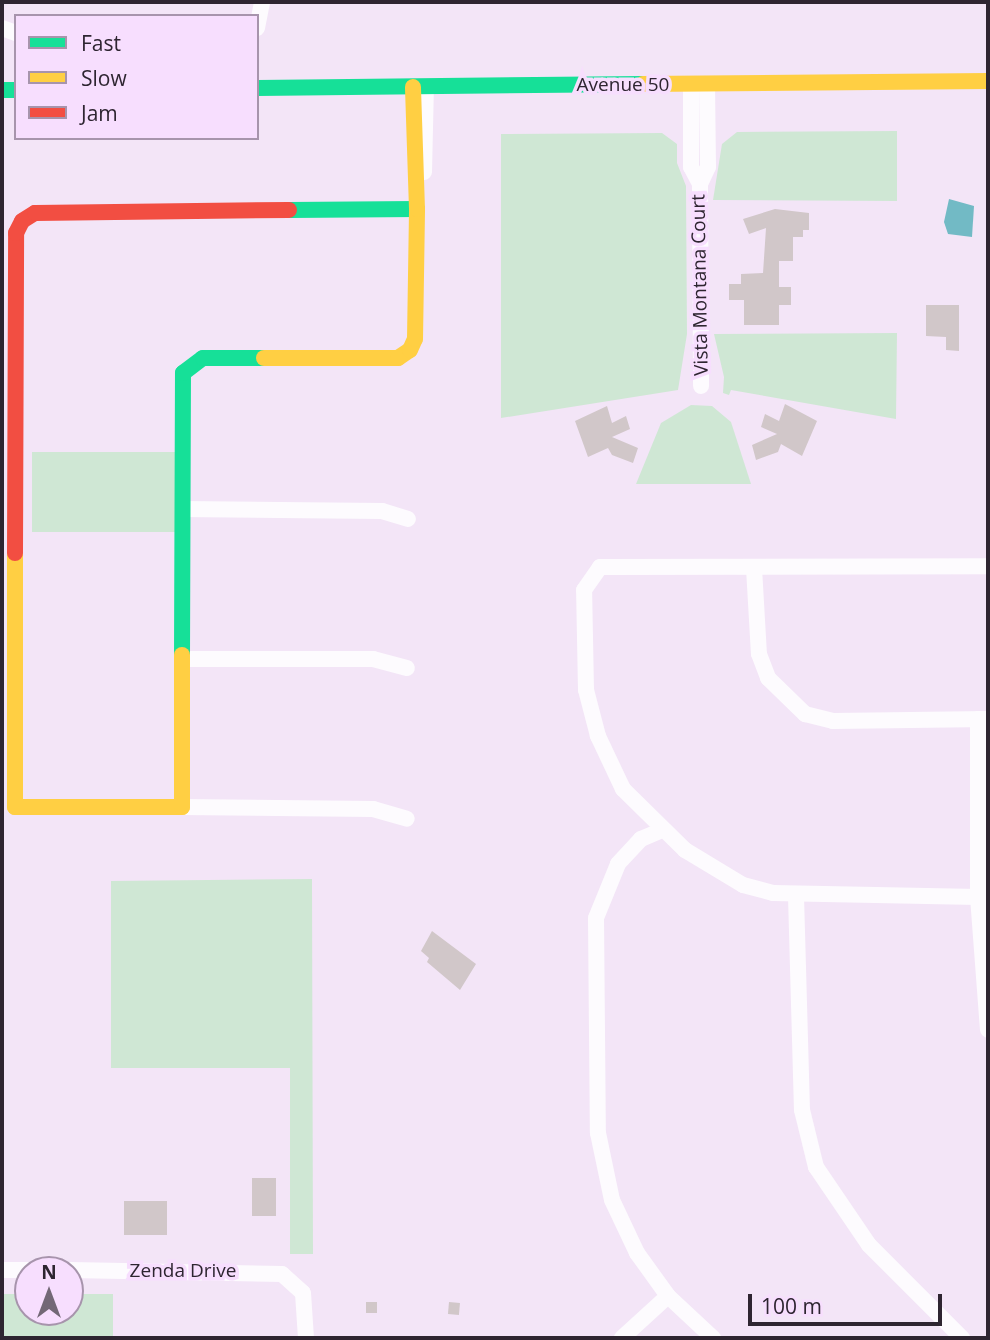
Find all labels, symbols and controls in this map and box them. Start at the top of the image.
legend [14,14,259,140]
text: Fast [81,29,121,57]
text: Slow [81,64,127,92]
street label: Avenue 50 [577,74,669,96]
text: Jam [81,99,118,127]
street label: Vista Montana Court [687,194,713,376]
north arrow [14,1256,84,1326]
text: N [41,1259,57,1285]
street label: Zenda Drive [130,1260,236,1282]
scale bar [752,1280,946,1324]
text: 100 m [761,1292,822,1320]

